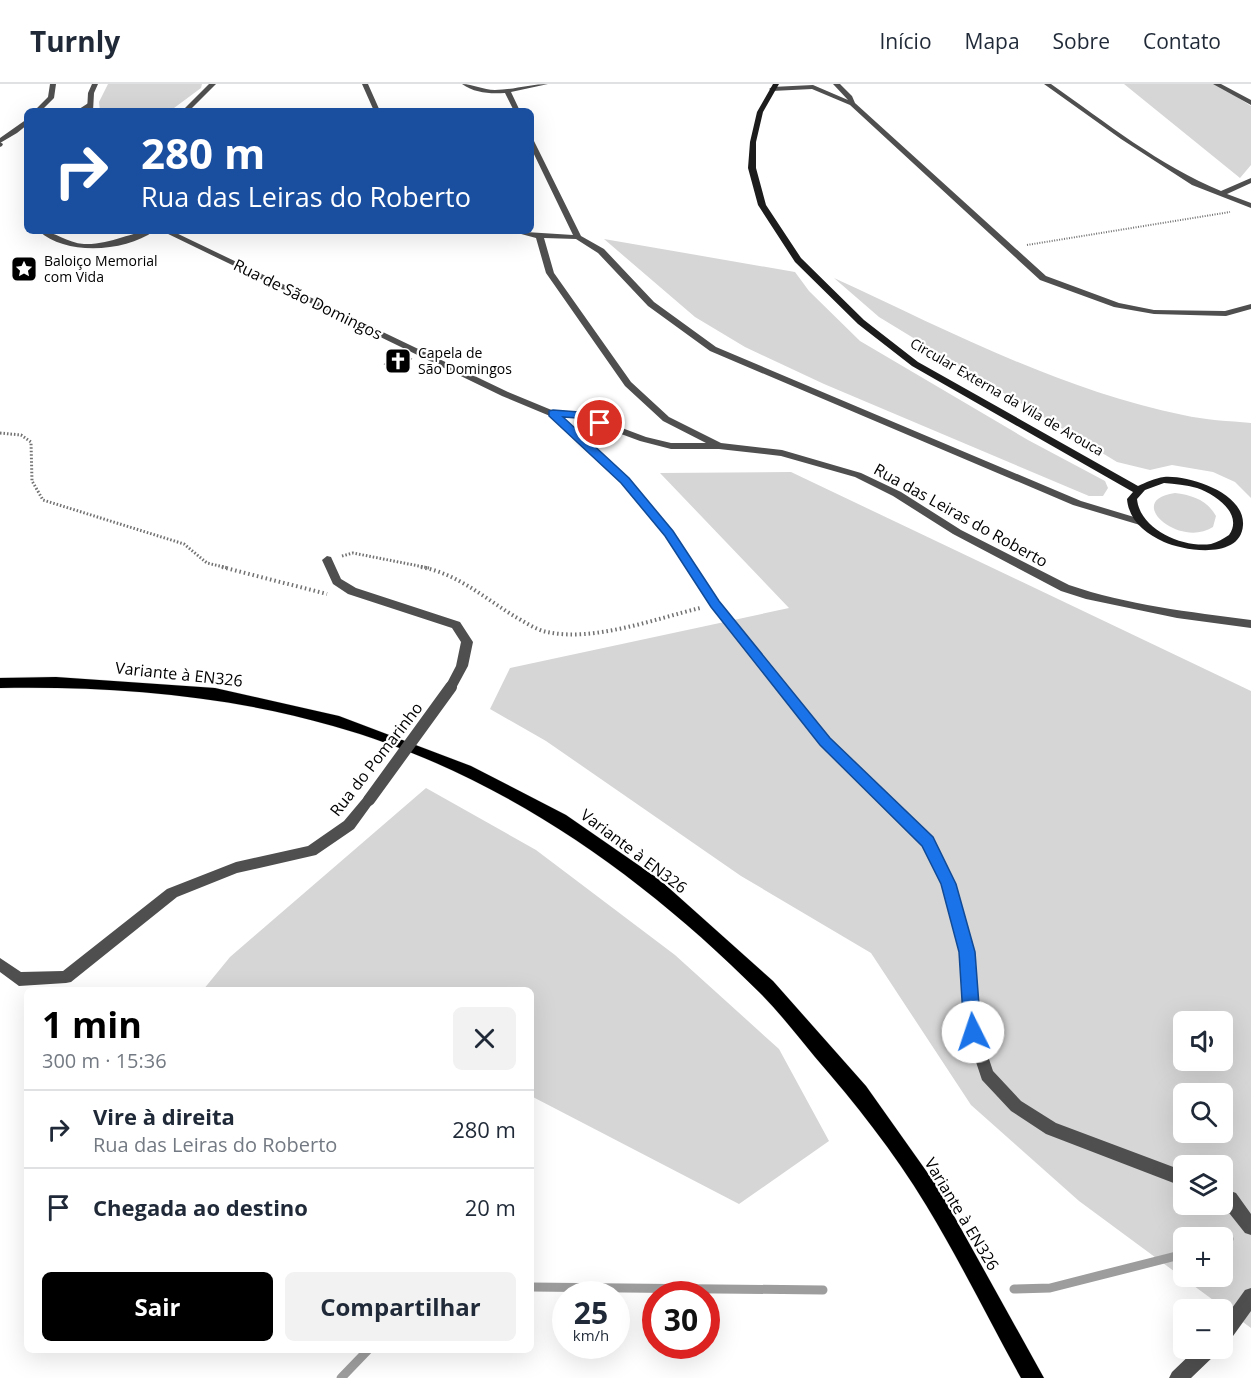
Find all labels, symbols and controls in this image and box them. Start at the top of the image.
text: Turnly [30,22,120,60]
text: Início [879,27,932,55]
text: Mapa [965,27,1020,55]
text: Sobre [1053,27,1110,55]
text: Contato [1143,27,1221,55]
text: 280 m [141,124,265,181]
icon: right [42,132,120,210]
text: Rua das Leiras do Roberto [141,178,471,215]
place label: Baloiço Memorial com Vida [44,251,157,286]
street label: Rua de São Domingos [230,253,386,345]
place icon: Baloiço Memorial com Vida [9,254,39,284]
street label: Circular Externa da Vila de Arouca [907,333,1108,460]
place label: Capela de São Domingos [418,343,512,378]
church icon: Capela de São Domingos [383,346,413,376]
pin [574,397,625,448]
icon: arrive [583,406,616,439]
street label: Rua das Leiras do Roberto [870,458,1052,572]
street label: Variante à EN326 [114,656,244,692]
street label: Rua do Pomarinho [325,697,427,821]
street label: Variante à EN326 [576,804,692,898]
text: 1 min [42,1000,142,1049]
position arrow [941,1000,1005,1064]
button: close [453,1007,516,1070]
map controls [1173,1011,1233,1359]
button: sound [1173,1011,1233,1071]
text: 300 m · 15:36 [42,1047,167,1074]
button: search [1173,1083,1233,1143]
text: Vire à direita [93,1101,235,1131]
icon: right [42,1113,75,1146]
text: 280 m [452,1114,516,1144]
text: Rua das Leiras do Roberto [93,1131,337,1158]
street label: Variante à EN326 [920,1153,1004,1275]
button: layers [1173,1155,1233,1215]
icon: arrive [42,1191,75,1224]
text: Chegada ao destino [93,1192,308,1222]
text: 20 m [465,1192,516,1222]
button: + [1173,1227,1233,1287]
button: Sair [42,1272,273,1341]
button: Compartilhar [285,1272,516,1341]
speed limit sign: 30 [642,1281,720,1359]
text: 25 [574,1292,608,1333]
button: − [1173,1299,1233,1359]
text: km/h [573,1325,609,1345]

